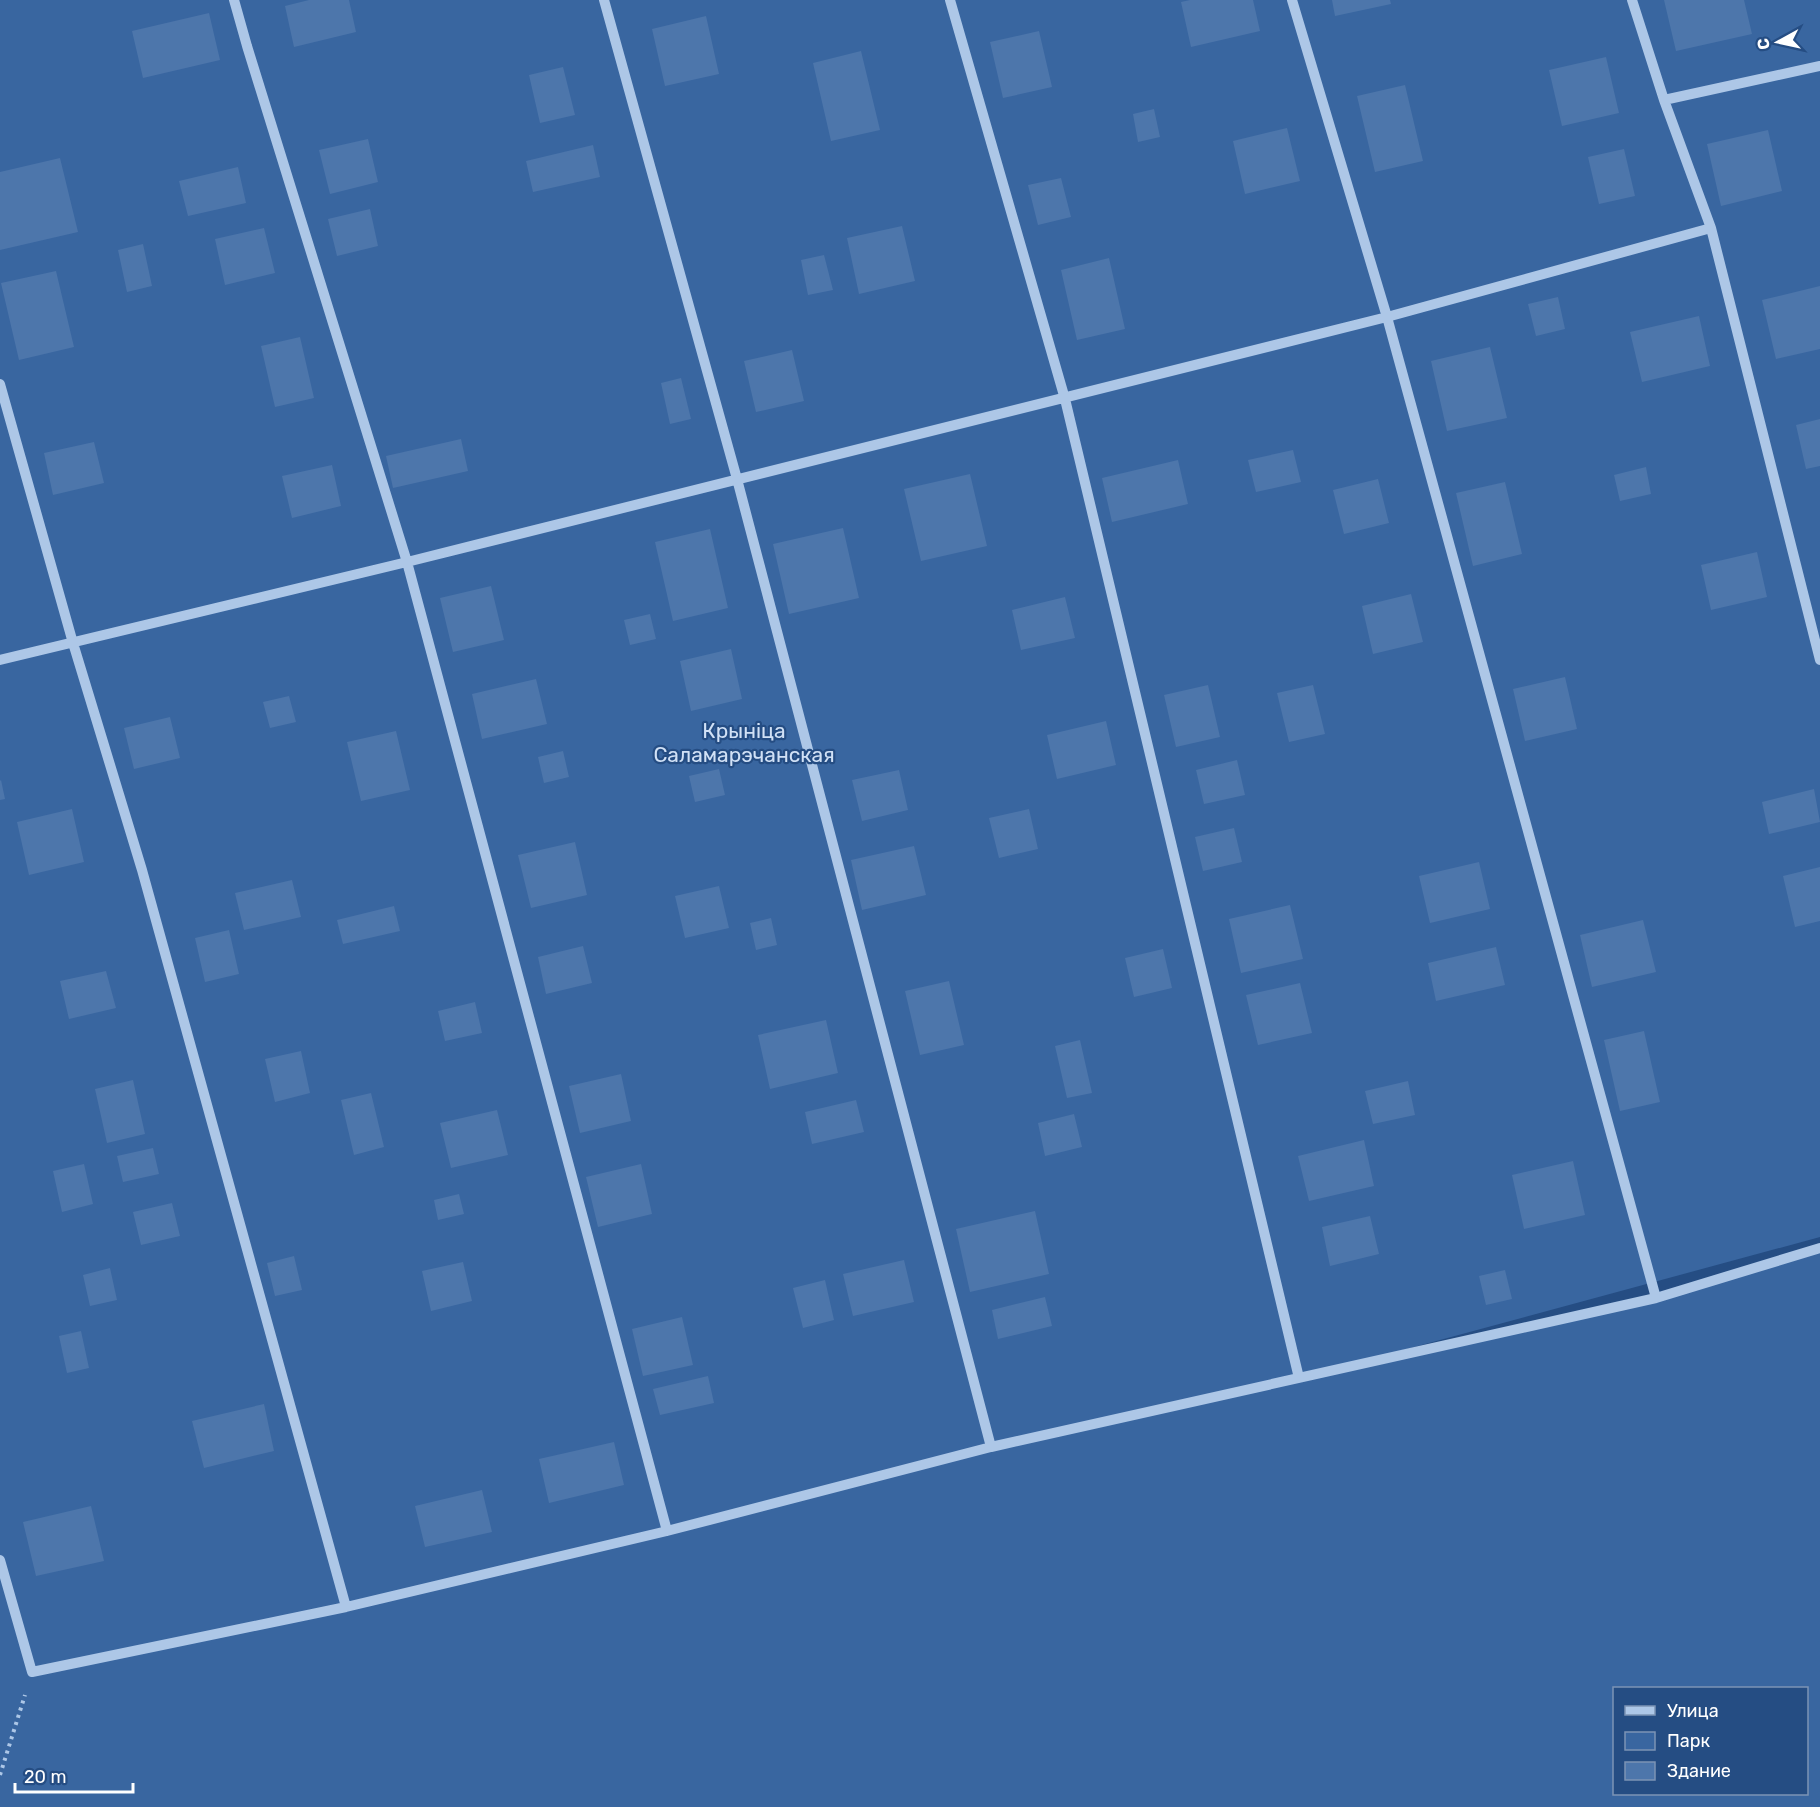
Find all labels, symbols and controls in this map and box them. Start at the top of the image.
north arrow [1748,12,1808,72]
text: С [1753,37,1774,51]
park label: Крыніца Саламарэчанская [653,718,835,767]
legend [1613,1687,1808,1795]
text: Улица [1667,1700,1719,1722]
text: Парк [1667,1730,1711,1752]
scale bar [15,1756,134,1794]
text: Здание [1667,1760,1731,1782]
text: 20 m [24,1766,66,1788]

